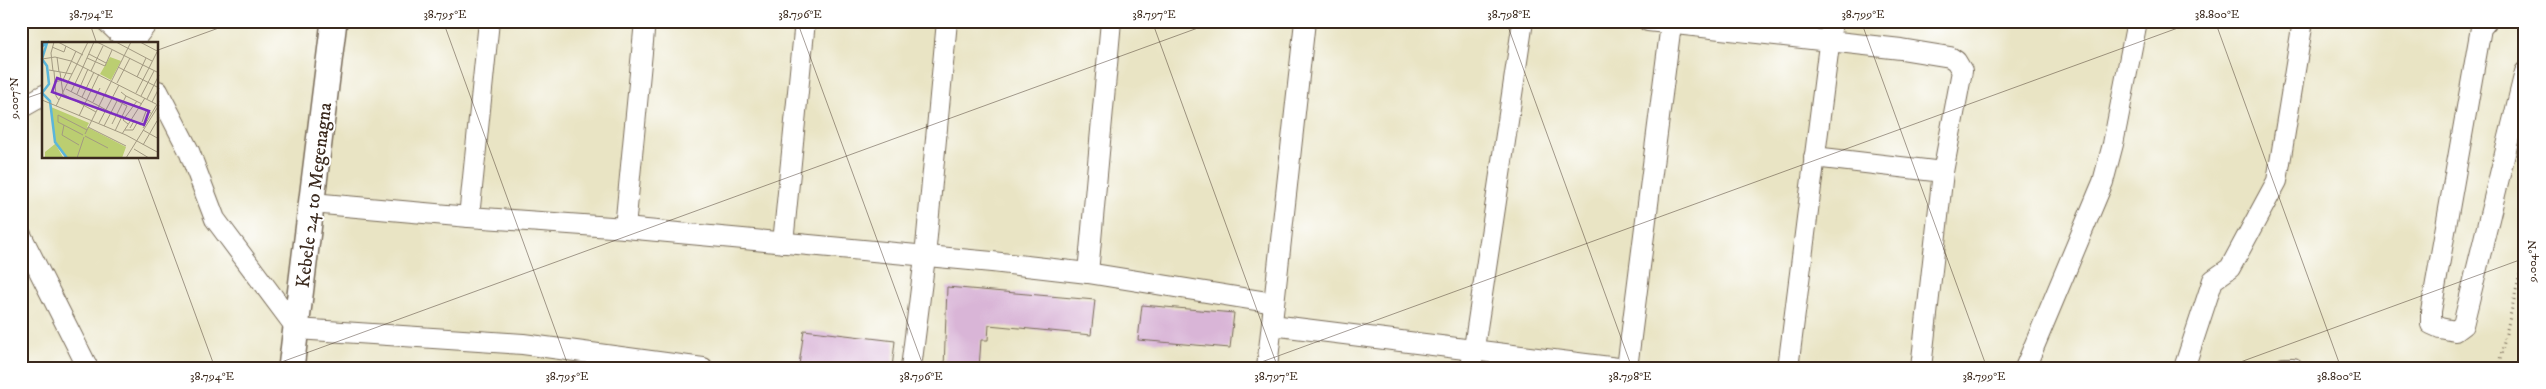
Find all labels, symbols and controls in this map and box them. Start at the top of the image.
text: 38.794°E [69,7,114,22]
text: 38.795°E [423,7,467,22]
text: 38.796°E [778,7,822,22]
text: 38.797°E [1132,7,1176,22]
text: 38.798°E [1487,7,1531,22]
text: 38.799°E [1841,7,1885,22]
text: 38.800°E [2195,7,2240,22]
inset map [42,42,159,159]
text: 9.007°N [7,77,22,120]
street label: Kebele 24 to Megenagna [292,101,337,289]
text: 9.004°N [2525,240,2540,283]
text: 38.794°E [190,369,235,384]
text: 38.795°E [545,369,589,384]
text: 38.796°E [899,369,943,384]
text: 38.797°E [1254,369,1298,384]
text: 38.798°E [1608,369,1652,384]
text: 38.799°E [1962,369,2006,384]
text: 38.800°E [2317,369,2362,384]

